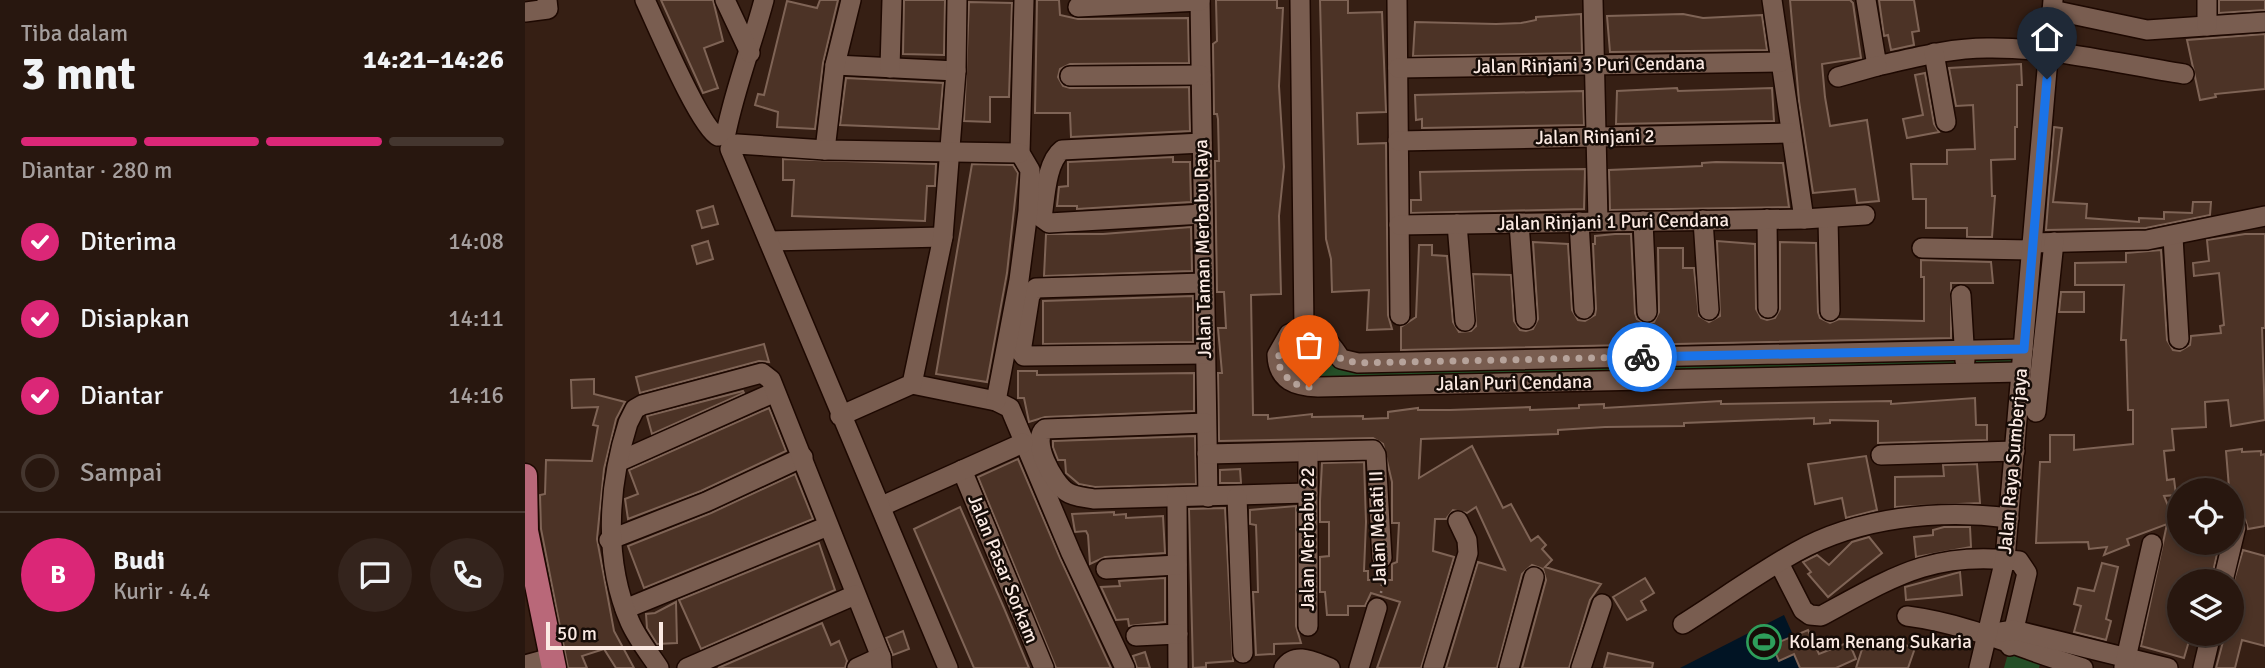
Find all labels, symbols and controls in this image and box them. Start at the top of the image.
pin [2017,7,2077,79]
icon: home [2028,18,2066,56]
text: Tiba dalam [21,19,128,48]
text: 14:21–14:26 [363,44,504,76]
text: 3 mnt [21,46,136,102]
street label: Jalan Rinjani 3 Puri Cendana [1473,51,1705,79]
street label: Jalan Rinjani 2 [1535,124,1655,150]
street label: Jalan Taman Merbabu Raya [1189,139,1217,359]
text: Diantar · 280 m [21,156,172,185]
street label: Jalan Rinjani 1 Puri Cendana [1497,208,1729,236]
icon: check [21,223,59,261]
text: Diterima [80,226,177,258]
text: 14:08 [448,227,504,256]
icon: check [21,300,59,338]
text: Disiapkan [80,303,190,335]
text: 14:11 [448,304,504,333]
pin [1279,315,1339,387]
courier [1607,322,1677,392]
icon: bag [1290,326,1328,364]
icon: bike [1623,338,1661,376]
street label: Jalan Raya Sumberjaya [1993,367,2033,555]
street label: Jalan Puri Cendana [1436,370,1592,396]
icon: check [21,377,59,415]
text: Diantar [80,380,163,412]
text: 14:16 [448,381,504,410]
text: Sampai [80,457,162,489]
street label: Jalan Merbabu 22 [1296,467,1320,611]
street label: Jalan Melati II [1364,470,1392,586]
map controls [2167,478,2244,646]
button: locate [2167,478,2244,555]
street label: Jalan Pasar Sorkam [962,491,1044,647]
button: chat [338,538,412,612]
button: phone [430,538,504,612]
text: Budi [113,545,165,577]
text: B [50,559,66,591]
button: layers [2167,569,2244,646]
text: Kurir · 4.4 [113,577,210,606]
scale bar [546,619,663,651]
text: 50 m [557,622,597,646]
sports icon: Kolam Renang Sukaria [1745,623,1783,661]
place label: Kolam Renang Sukaria [1789,630,1972,654]

